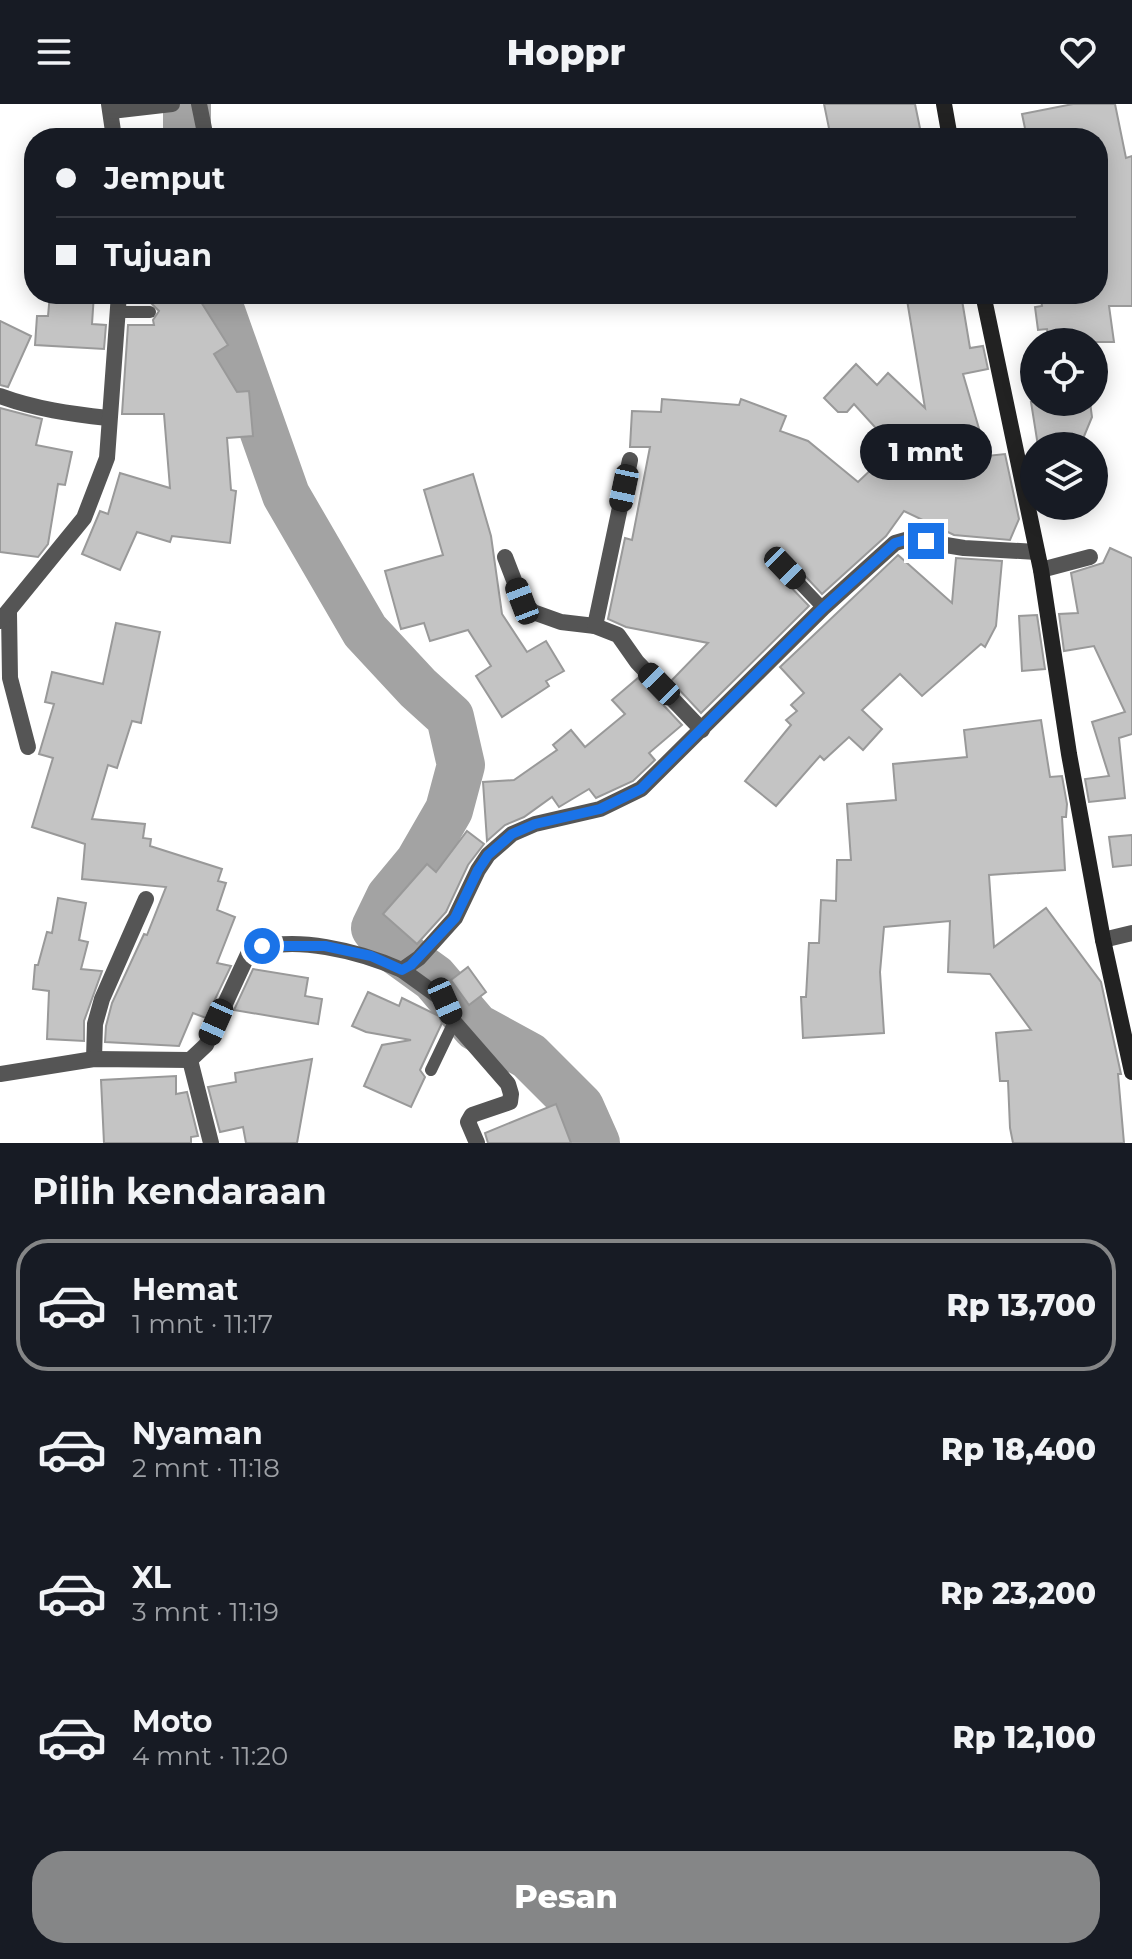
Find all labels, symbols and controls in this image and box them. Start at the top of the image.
icon: menu [32,30,76,74]
text: Hoppr [507,30,625,74]
icon: heart [1056,30,1100,74]
text: Jemput [104,160,225,197]
text: Tujuan [104,237,212,274]
map controls [1020,328,1108,520]
button: locate [1020,328,1108,416]
callout: 1 mnt [860,425,992,481]
button: layers [1020,432,1108,520]
text: 1 mnt [889,436,963,468]
car [607,462,641,514]
route end [908,523,944,559]
car [760,542,810,594]
car [502,574,542,628]
car [634,658,684,710]
route start [244,928,280,964]
car [424,974,466,1028]
car [195,995,237,1049]
text: Pilih kendaraan [32,1169,327,1213]
icon: car [36,1269,108,1341]
text: Hemat [132,1271,238,1308]
text: Rp 13,700 [947,1287,1096,1324]
text: 1 mnt · 11:17 [132,1308,273,1340]
icon: car [36,1413,108,1485]
text: Nyaman [132,1415,263,1452]
text: Rp 18,400 [941,1431,1096,1468]
text: 2 mnt · 11:18 [132,1452,280,1484]
icon: car [36,1557,108,1629]
text: XL [132,1559,171,1596]
text: Rp 23,200 [940,1575,1096,1612]
text: 3 mnt · 11:19 [132,1596,279,1628]
icon: car [36,1701,108,1773]
text: Moto [132,1703,213,1740]
text: Rp 12,100 [953,1719,1096,1756]
text: 4 mnt · 11:20 [132,1740,288,1772]
button: Pesan [32,1851,1100,1943]

